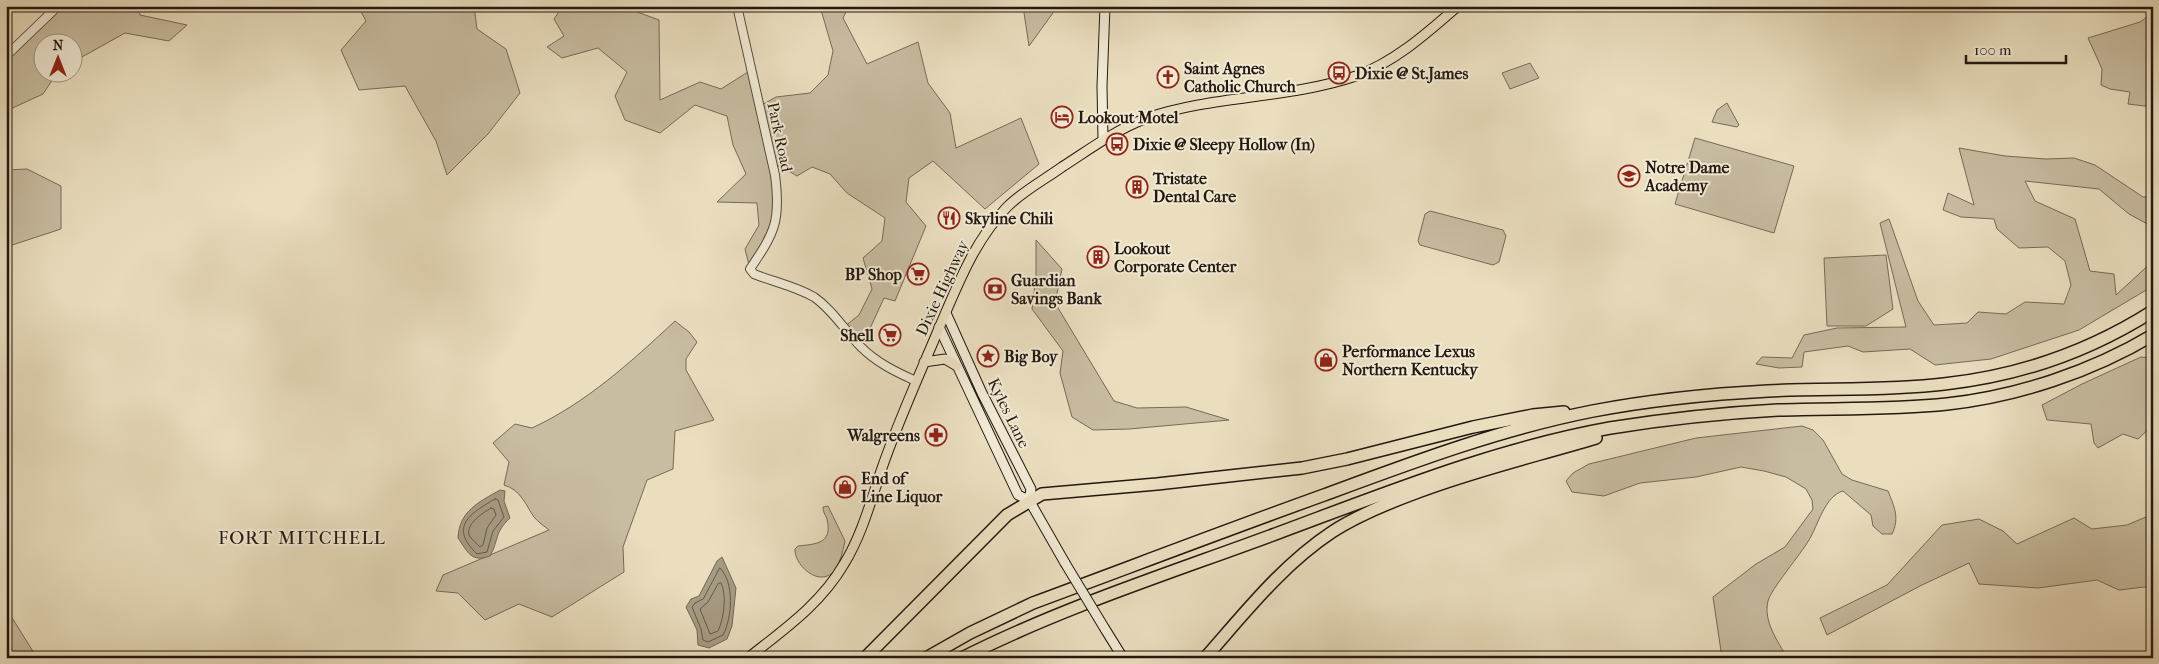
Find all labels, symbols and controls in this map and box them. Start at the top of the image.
north arrow [32,32,82,82]
scale bar [1966,32,2066,64]
text: N [53,37,64,54]
text: 100 m [1974,41,2012,59]
place label: Saint Agnes Catholic Church [1184,59,1297,96]
bus stop icon: Dixie @ St.James [1327,61,1351,85]
place label: Dixie @ St.James [1355,64,1468,84]
church icon: Saint Agnes Catholic Church [1156,65,1180,89]
street label: Park Road [763,100,797,174]
hotel icon: Lookout Motel [1050,105,1074,129]
place label: Lookout Motel [1078,108,1179,127]
bus stop icon: Dixie @ Sleepy Hollow (In) [1105,132,1129,156]
place label: Dixie @ Sleepy Hollow (In) [1133,135,1315,155]
place label: Notre Dame Academy [1644,158,1730,196]
school or university icon: Notre Dame Academy [1617,164,1641,188]
place label: Tristate Dental Care [1152,169,1236,206]
building icon: Tristate Dental Care [1125,175,1149,199]
restaurant icon: Skyline Chili [937,206,961,230]
place label: Skyline Chili [965,209,1054,229]
street label: Dixie Highway [912,237,973,339]
place label: Lookout Corporate Center [1114,239,1237,277]
building icon: Lookout Corporate Center [1086,245,1110,269]
supermarket icon: BP Shop [906,262,930,286]
place label: BP Shop [845,265,902,285]
place label: Guardian Savings Bank [1011,271,1102,309]
bank icon: Guardian Savings Bank [983,277,1007,301]
supermarket icon: Shell [878,323,902,347]
place label: Shell [840,326,875,345]
place label: Performance Lexus Northern Kentucky [1342,342,1479,380]
place icon: Big Boy [976,344,1000,368]
place label: Big Boy [1004,347,1059,367]
shop icon: Performance Lexus Northern Kentucky [1314,348,1338,372]
street label: Kyles Lane [984,375,1034,451]
pharmacy icon: Walgreens [924,423,948,447]
place label: Walgreens [846,426,920,446]
place label: End of Line Liquor [861,469,943,507]
shop icon: End of Line Liquor [833,475,857,499]
district label: FORT MITCHELL [218,527,386,549]

